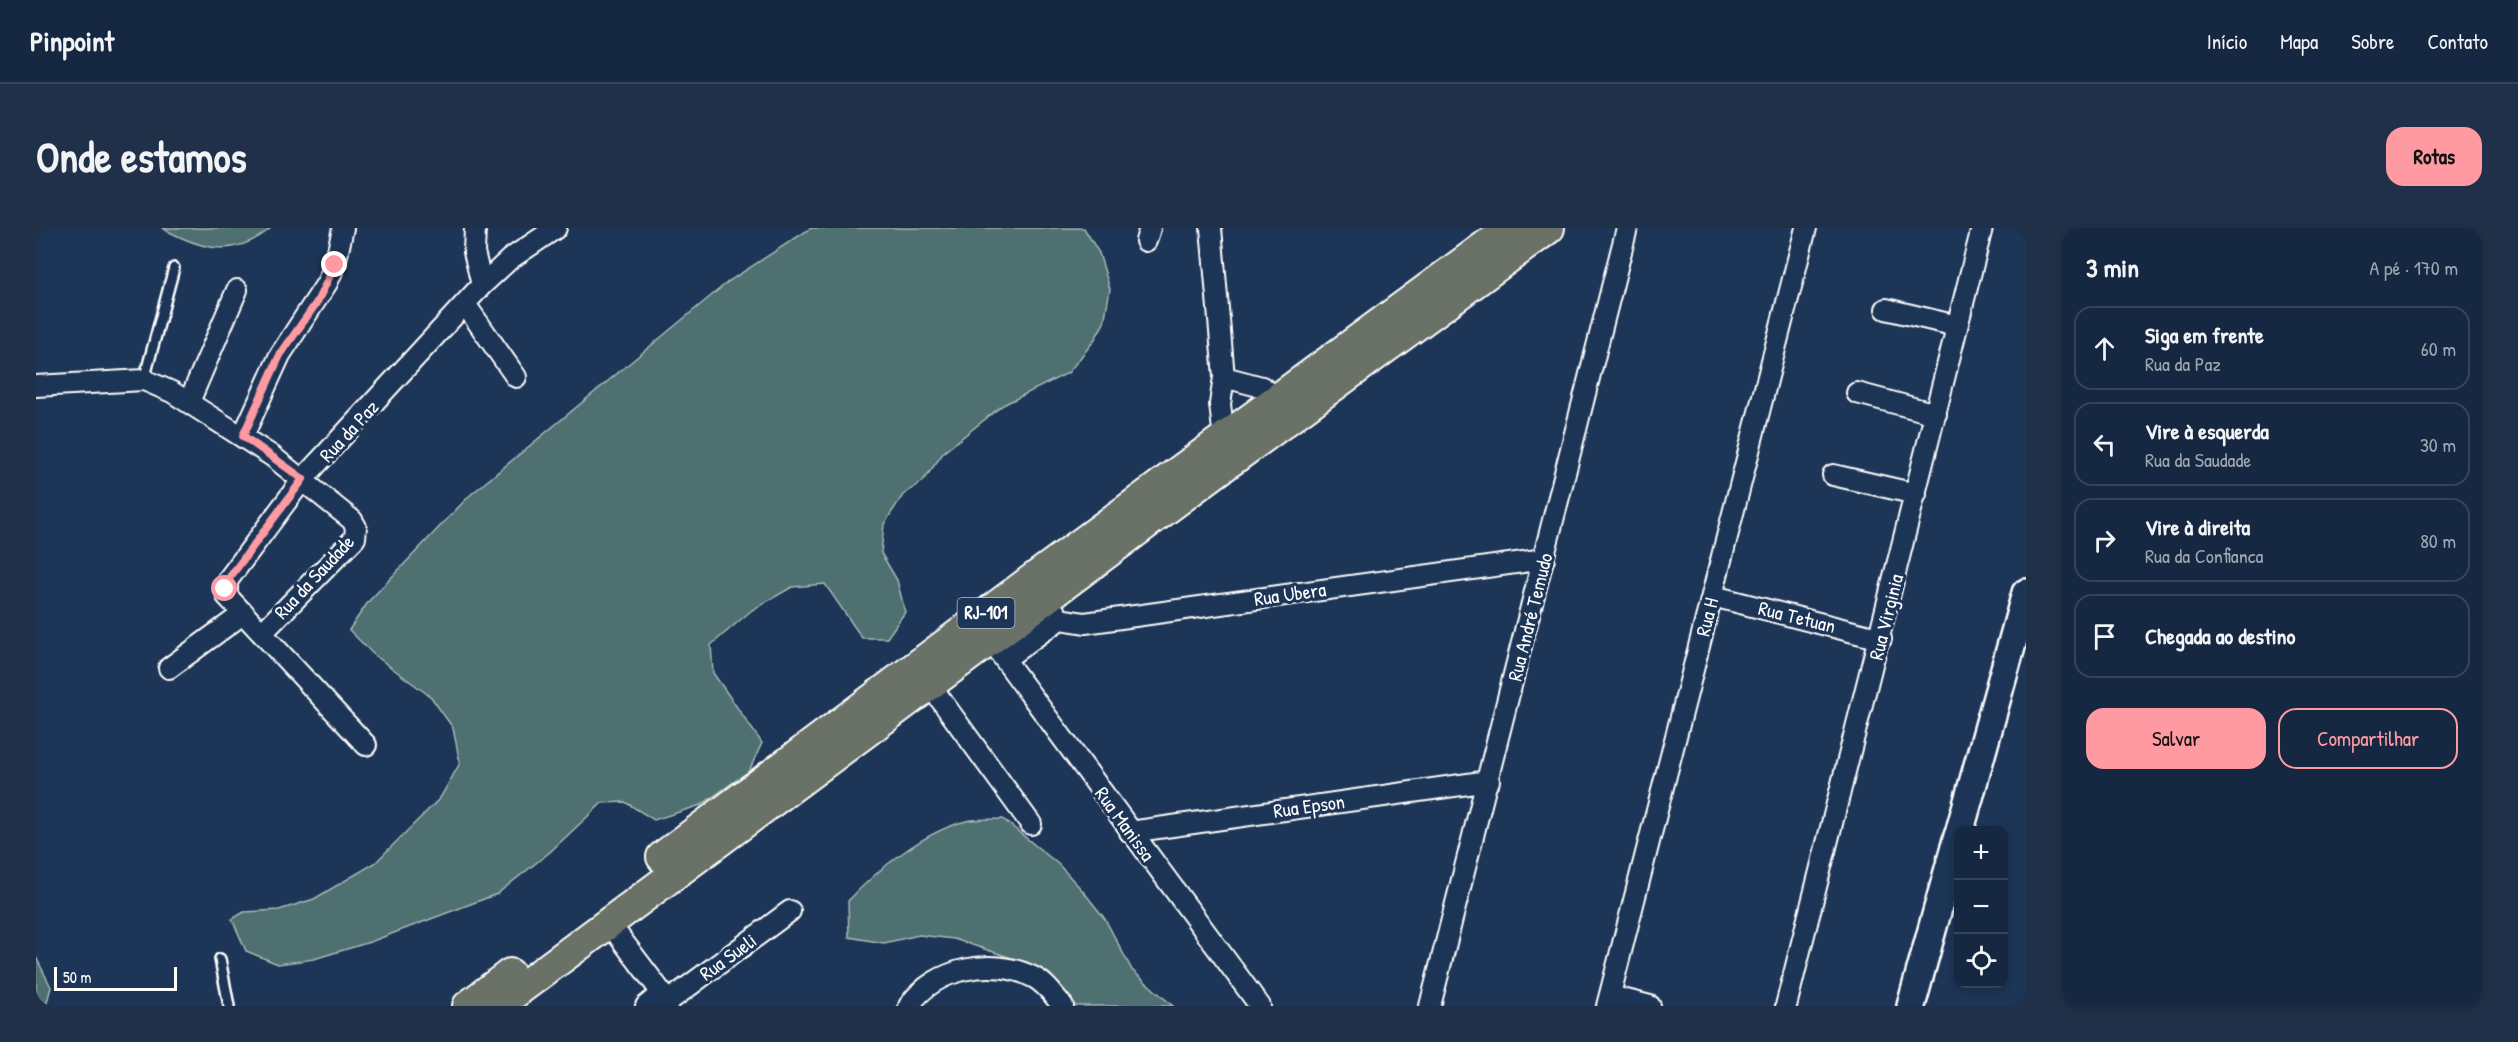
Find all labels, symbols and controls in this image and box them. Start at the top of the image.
text: Pinpoint [30,22,114,60]
text: Início [2207,27,2247,56]
text: Mapa [2280,27,2318,56]
text: Sobre [2351,27,2394,56]
text: Contato [2427,27,2488,56]
button: Rotas [2386,127,2482,186]
text: Onde estamos [36,128,247,185]
text: 3 min [2086,250,2139,285]
route end [321,251,347,277]
text: A pé · 170 m [2370,254,2458,281]
text: Siga em frente [2145,320,2264,350]
icon: ahead [2088,332,2121,365]
text: 60 m [2421,335,2456,362]
text: Rua da Paz [2145,350,2221,377]
street label: Rua da Paz [313,393,385,468]
text: Vire à esquerda [2145,416,2269,446]
icon: left [2088,428,2121,461]
text: 30 m [2420,431,2456,458]
text: Rua da Saudade [2145,446,2251,473]
text: Vire à direita [2145,512,2250,542]
icon: right [2088,524,2121,557]
text: 80 m [2420,527,2456,554]
street label: Rua da Saudade [268,529,360,625]
text: Rua da Confianca [2145,542,2263,569]
street label: Rua André Temudo [1501,550,1558,684]
street label: Rua Virginia [1862,571,1909,663]
route start [211,575,237,601]
street label: Rua Ubera [1252,575,1328,612]
street label: Rua Tetuan [1756,594,1839,639]
street label: Rua H [1689,595,1724,639]
road number: RJ-101 [958,598,1014,628]
icon: arrive [2088,620,2121,653]
text: Chegada ao destino [2145,621,2295,651]
button: Salvar [2086,708,2266,769]
button: Compartilhar [2278,708,2458,769]
street label: Rua Manissa [1089,781,1162,867]
street label: Rua Epson [1272,787,1346,824]
map controls [1954,826,2008,988]
button: + [1954,826,2008,880]
button: − [1954,880,2008,934]
street label: Rua Sueli [694,927,762,986]
button: locate [1954,934,2008,988]
scale bar [54,964,177,992]
text: 50 m [63,966,92,988]

